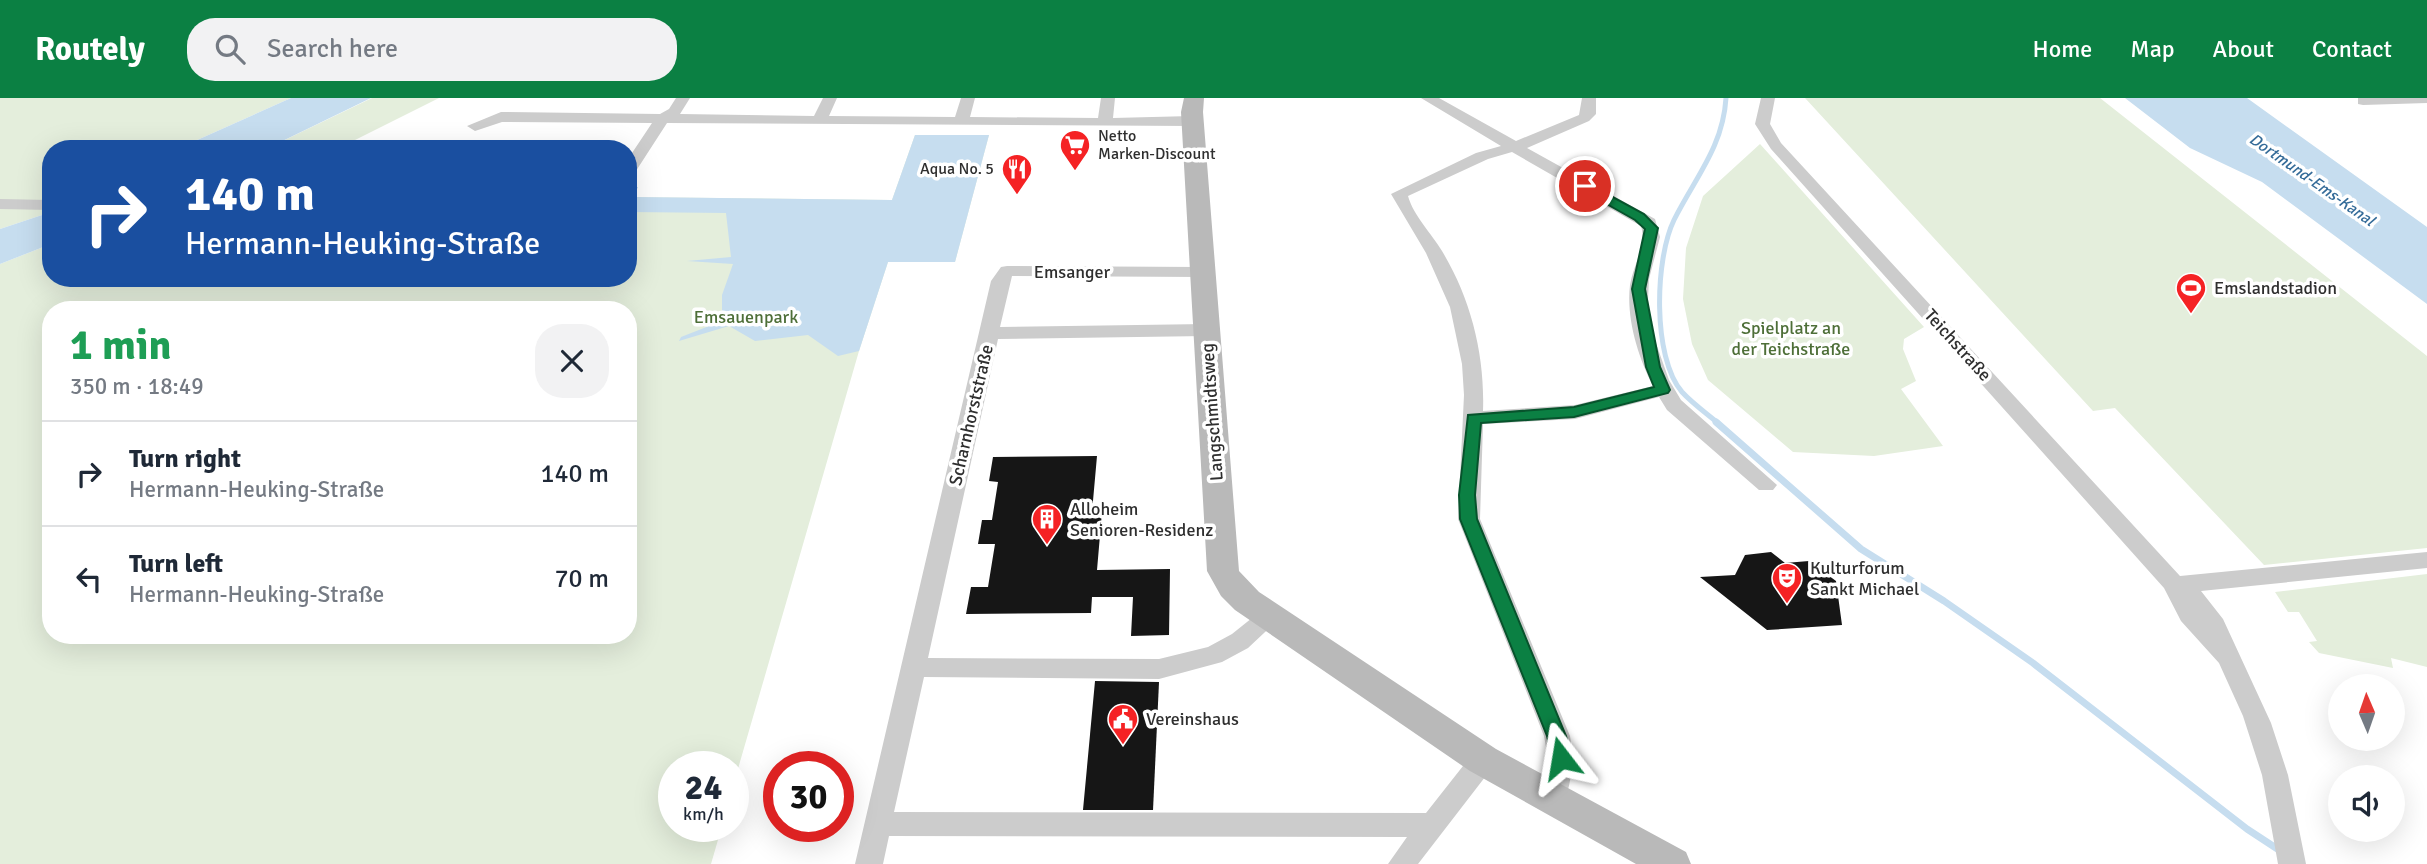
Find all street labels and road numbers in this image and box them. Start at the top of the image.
street label: Emsanger [1034,261,1111,283]
street label: Teichstraße [1920,304,1996,386]
street label: Scharnhorststraße [944,342,998,488]
street label: Langschmidtsweg [1196,342,1228,482]

